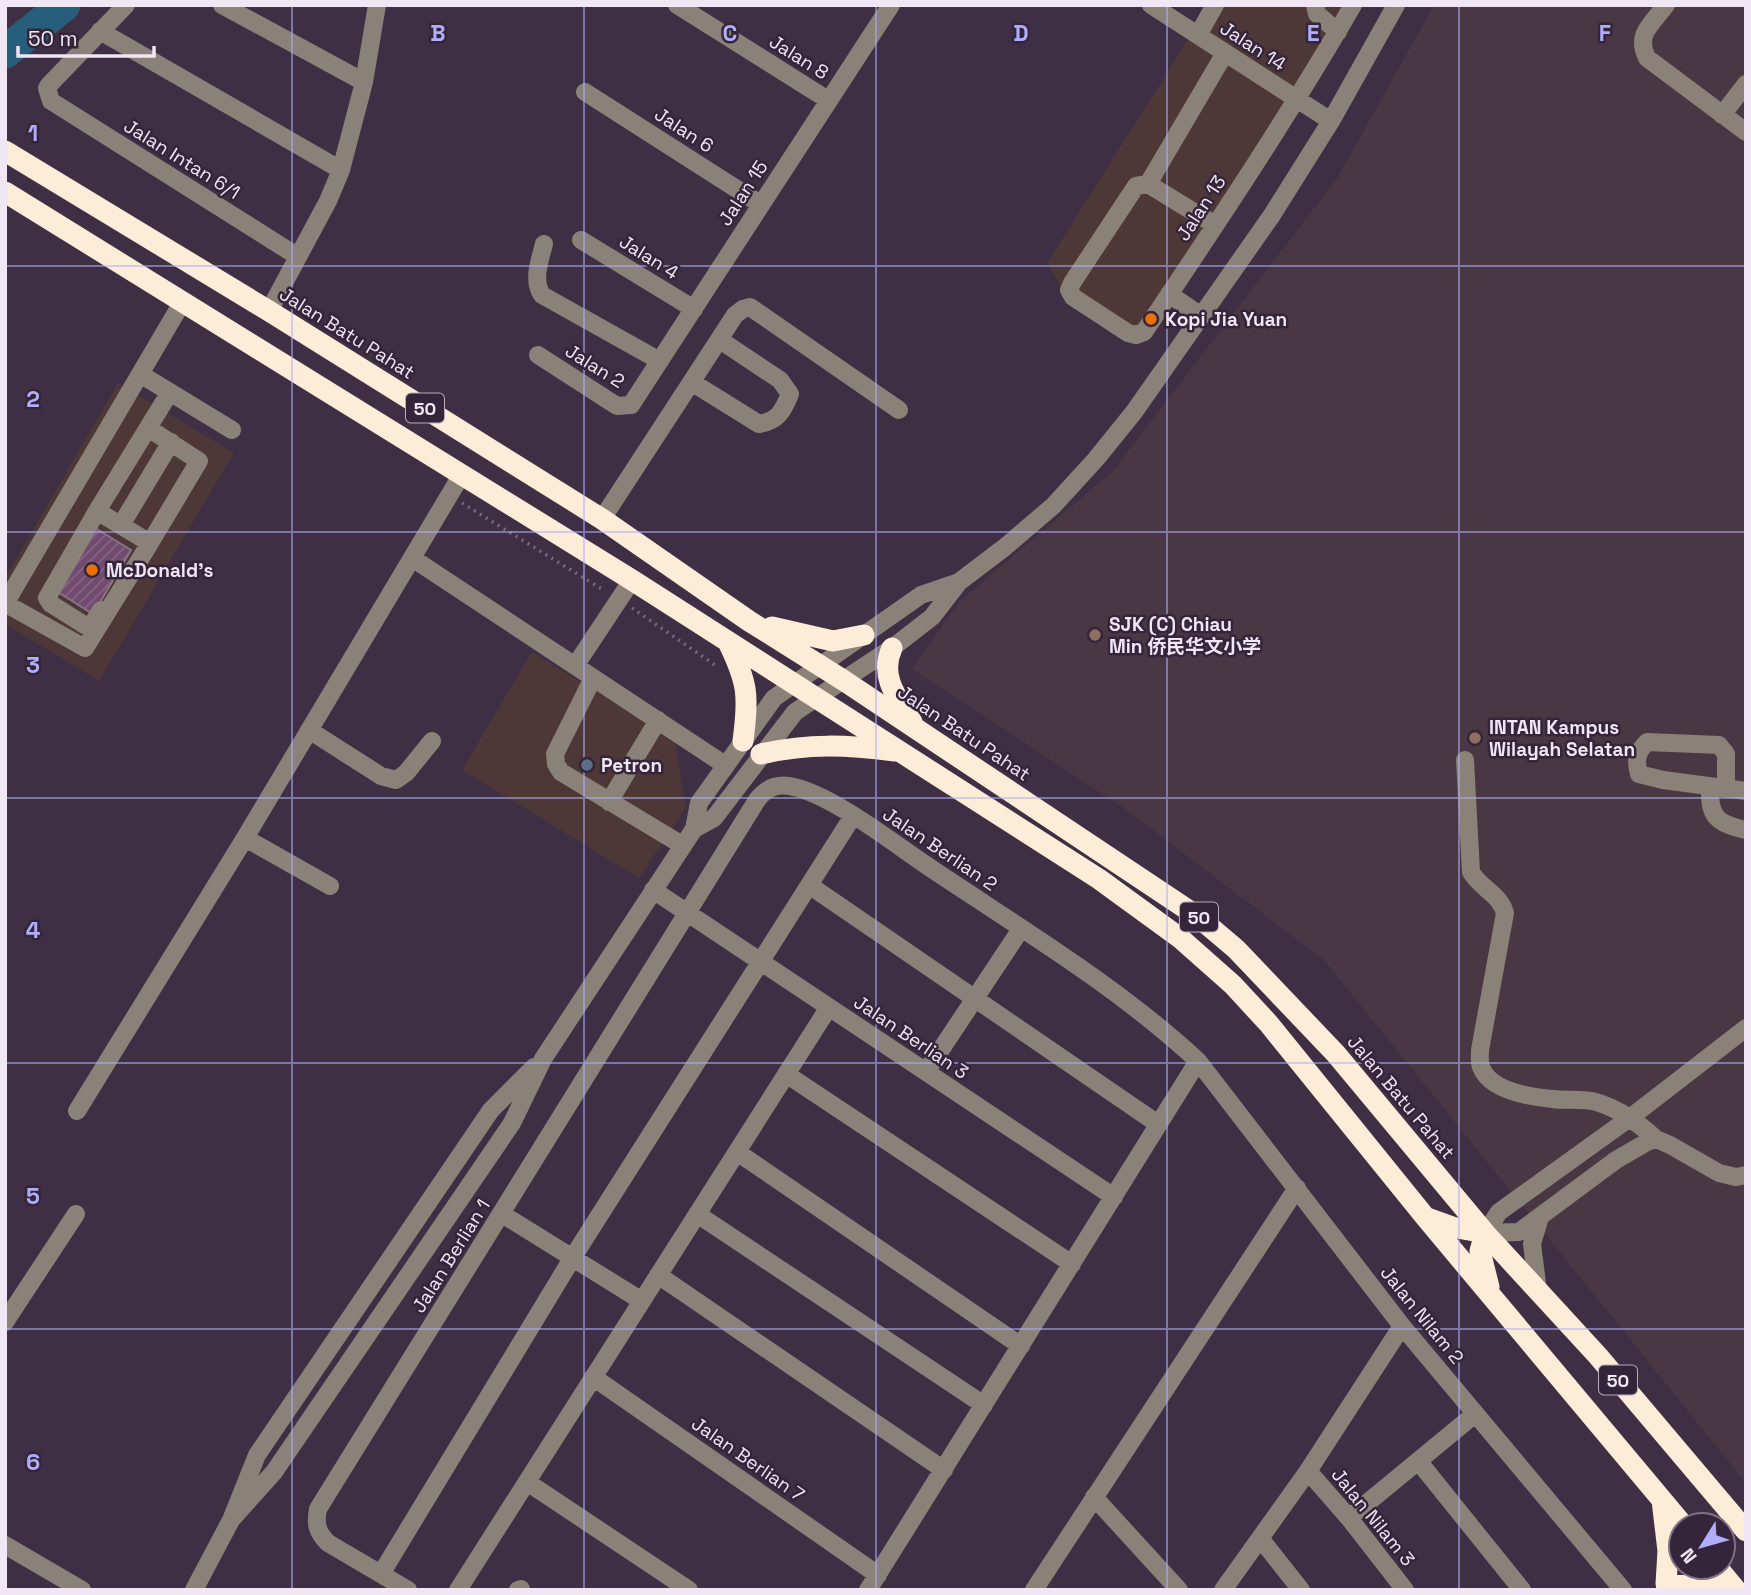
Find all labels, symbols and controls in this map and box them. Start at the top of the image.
scale bar [18,14,154,58]
street label: Jalan 14 [1215,15,1291,77]
text: B [430,18,446,48]
text: C [723,18,737,48]
text: D [1013,18,1029,48]
text: E [1307,18,1319,48]
text: F [1599,18,1611,48]
text: 50 m [28,25,78,52]
street label: Jalan 8 [765,29,833,85]
street label: Jalan 6 [650,102,718,158]
street label: Jalan Intan 6/1 [119,113,245,205]
text: 1 [28,118,38,148]
street label: Jalan 15 [713,156,773,230]
street label: Jalan 13 [1171,170,1231,246]
street label: Jalan 4 [615,229,684,285]
street label: Jalan Batu Pahat [275,281,419,385]
place label: Kopi Jia Yuan [1165,307,1287,332]
marker: Kopi Jia Yuan [1143,311,1159,327]
street label: Jalan 2 [561,338,629,394]
text: 2 [26,384,40,414]
road number: 50 [406,394,444,422]
place label: McDonald's [106,558,213,583]
marker: McDonald's [84,562,100,578]
place label: SJK (C) Chiau Min 侨民华文小学 [1109,612,1261,659]
marker: SJK (C) Chiau Min 侨民华文小学 [1087,627,1103,643]
text: 3 [26,650,40,680]
street label: Jalan Batu Pahat [893,679,1035,787]
place label: INTAN Kampus Wilayah Selatan [1489,715,1635,762]
marker: INTAN Kampus Wilayah Selatan [1467,730,1483,746]
place label: Petron [601,753,662,778]
marker: Petron [579,757,595,773]
street label: Jalan Berlian 2 [878,801,1002,897]
road number: 50 [1180,902,1218,932]
text: 4 [26,915,41,945]
street label: Jalan Berlian 3 [849,989,973,1085]
street label: Jalan Batu Pahat [1342,1030,1460,1164]
text: 5 [26,1181,40,1211]
street label: Jalan Berlian 1 [406,1194,496,1318]
street label: Jalan Nilam 2 [1375,1261,1469,1369]
road number: 50 [1599,1366,1637,1394]
street label: Jalan Berlian 7 [687,1411,810,1507]
text: 6 [26,1447,40,1477]
street label: Jalan Nilam 3 [1326,1463,1420,1571]
north arrow [1667,1511,1737,1581]
text: N [1675,1543,1703,1569]

